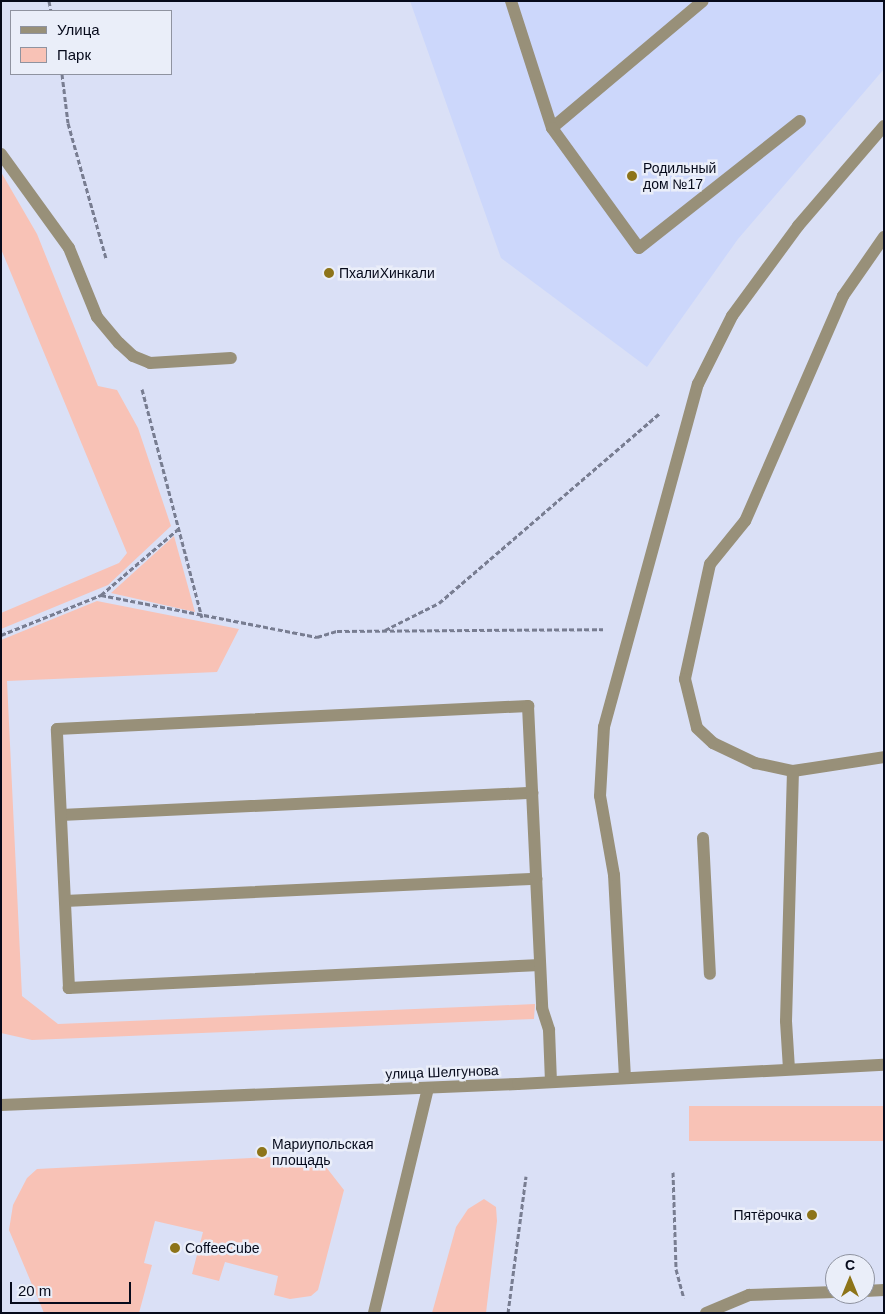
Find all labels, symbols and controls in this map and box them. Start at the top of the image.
legend [10,10,172,75]
text: Улица [57,21,100,38]
text: Парк [57,46,91,63]
place label: Родильный дом №17 [643,160,716,192]
marker: Родильный дом №17 [625,169,639,183]
place label: ПхалиХинкали [339,265,435,281]
marker: ПхалиХинкали [323,267,335,279]
street label: улица Шелгунова [385,1062,499,1082]
place label: Мариупольская площадь [272,1136,374,1168]
marker: Мариупольская площадь [256,1146,268,1158]
place label: Пятёрочка [733,1207,802,1223]
marker: Пятёрочка [806,1209,818,1221]
place label: CoffeeCube [185,1240,259,1256]
marker: CoffeeCube [169,1242,181,1254]
north arrow [825,1254,875,1304]
text: С [845,1257,855,1273]
scale bar [12,1272,134,1304]
text: 20 m [18,1282,51,1299]

